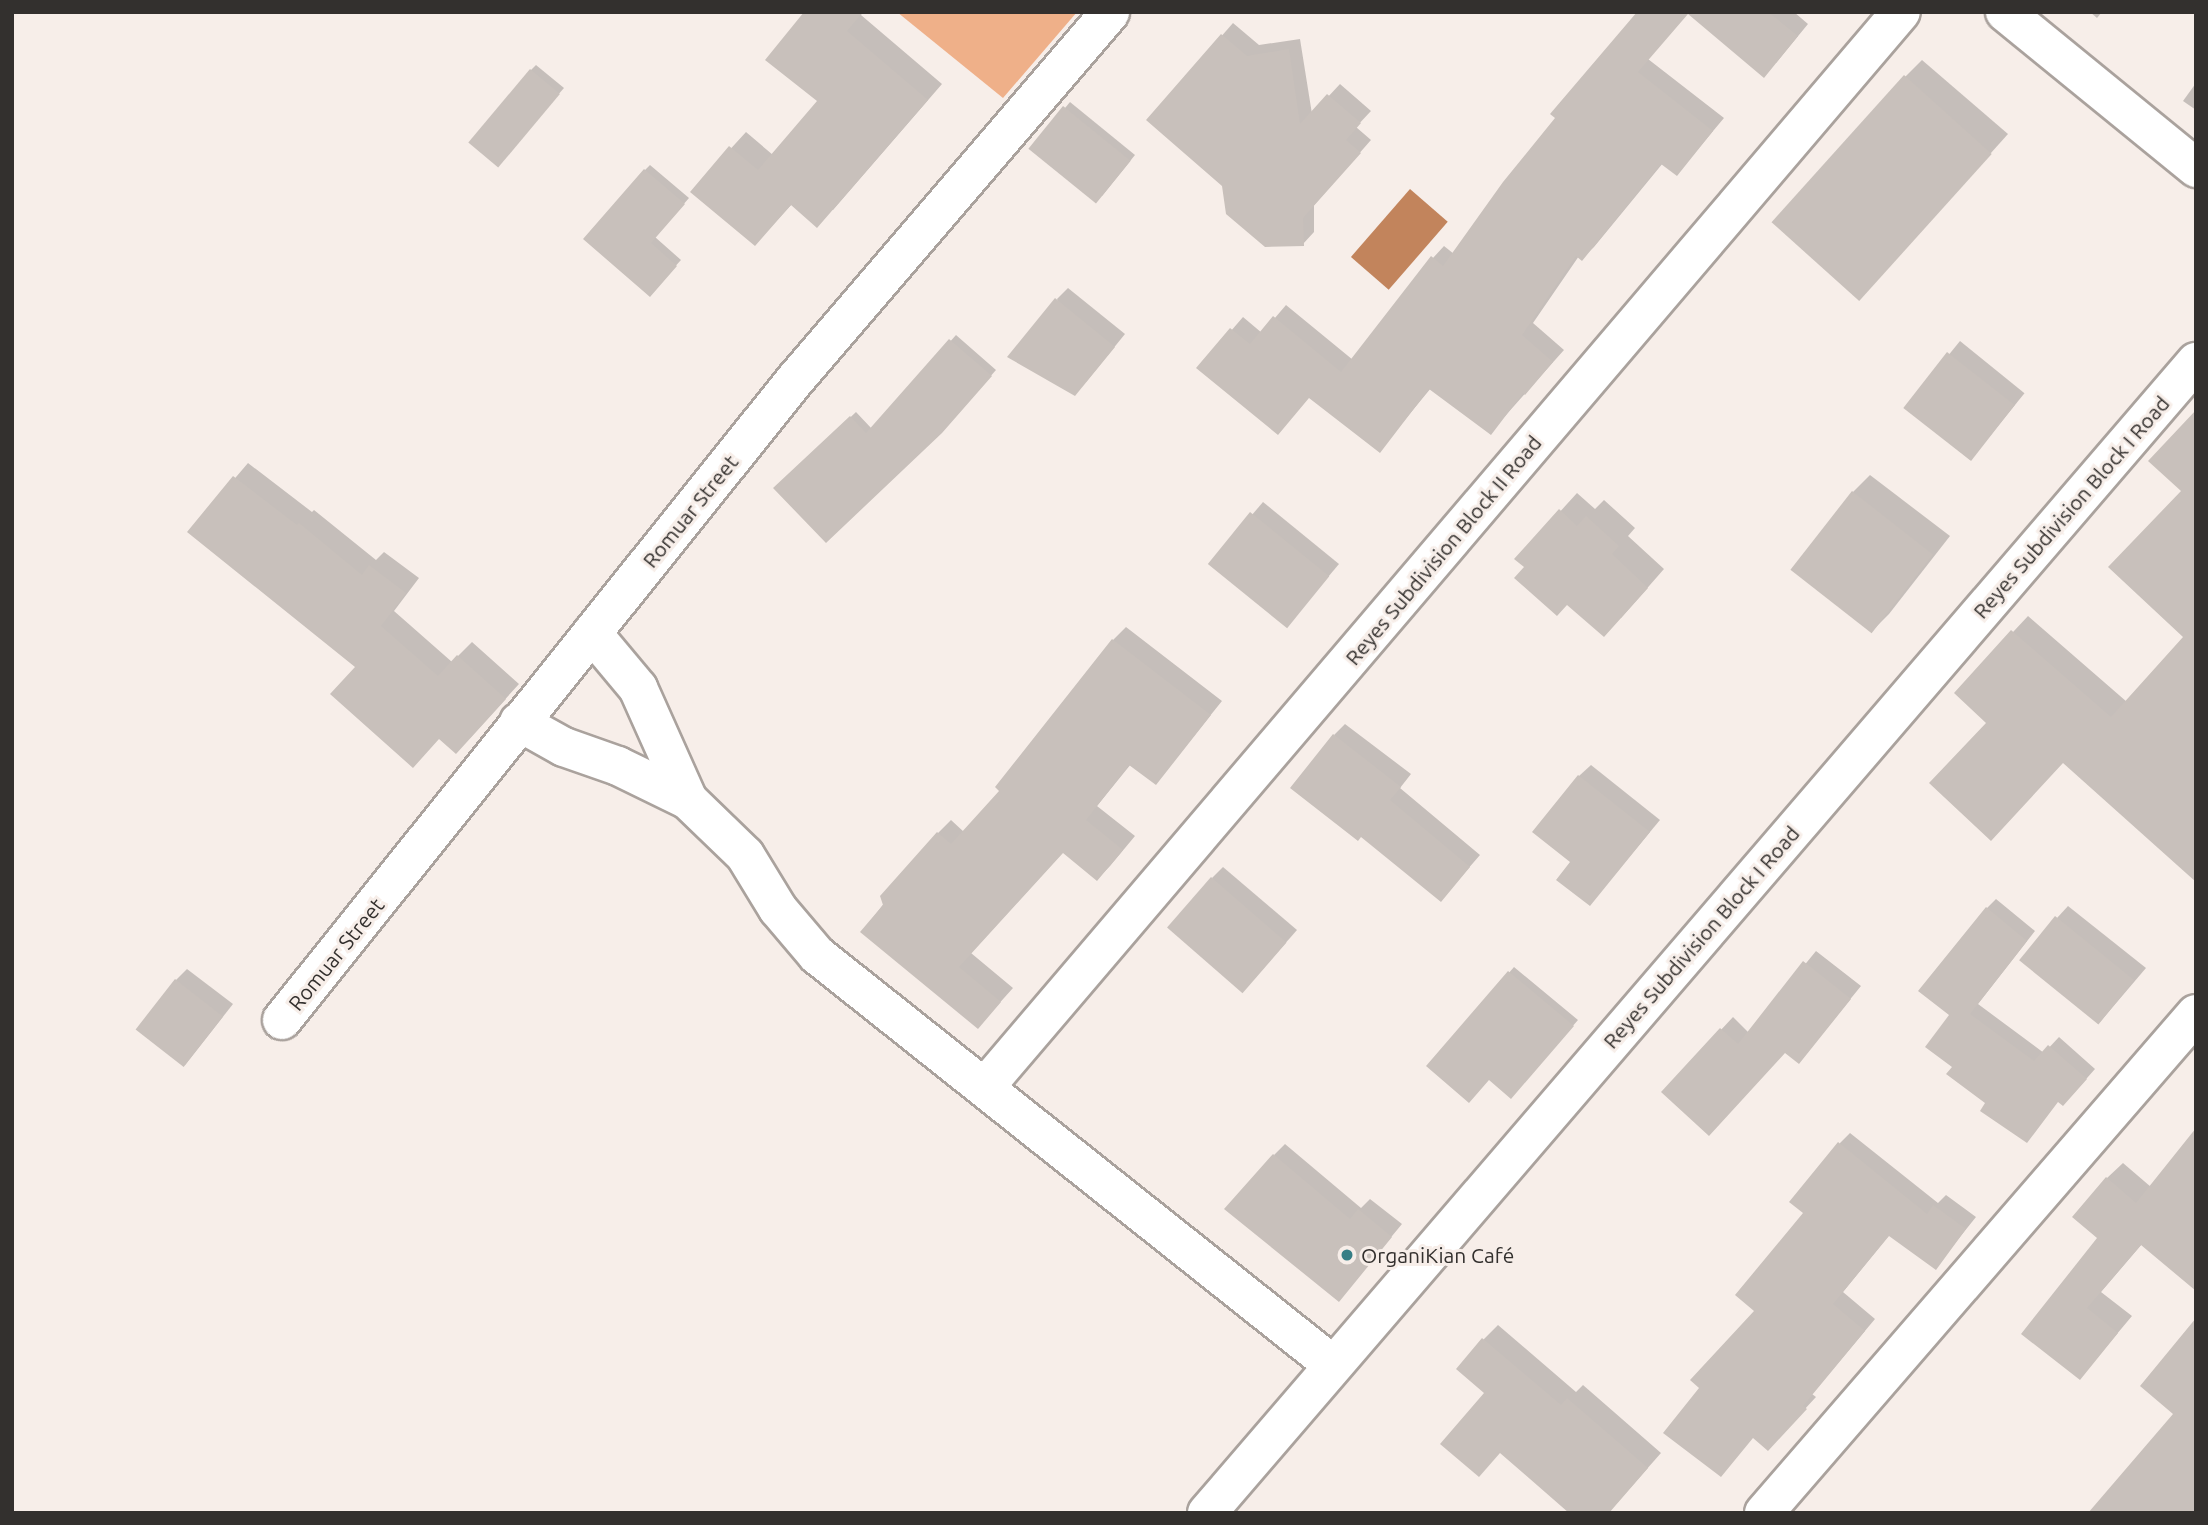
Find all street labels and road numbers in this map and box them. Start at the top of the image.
street label: Reyes Subdivision Block I Road [1968,391,2174,623]
street label: Reyes Subdivision Block II Road [1340,430,1546,670]
street label: Romuar Street [637,450,743,572]
street label: Reyes Subdivision Block I Road [1598,821,1804,1053]
street label: Romuar Street [283,893,389,1015]

